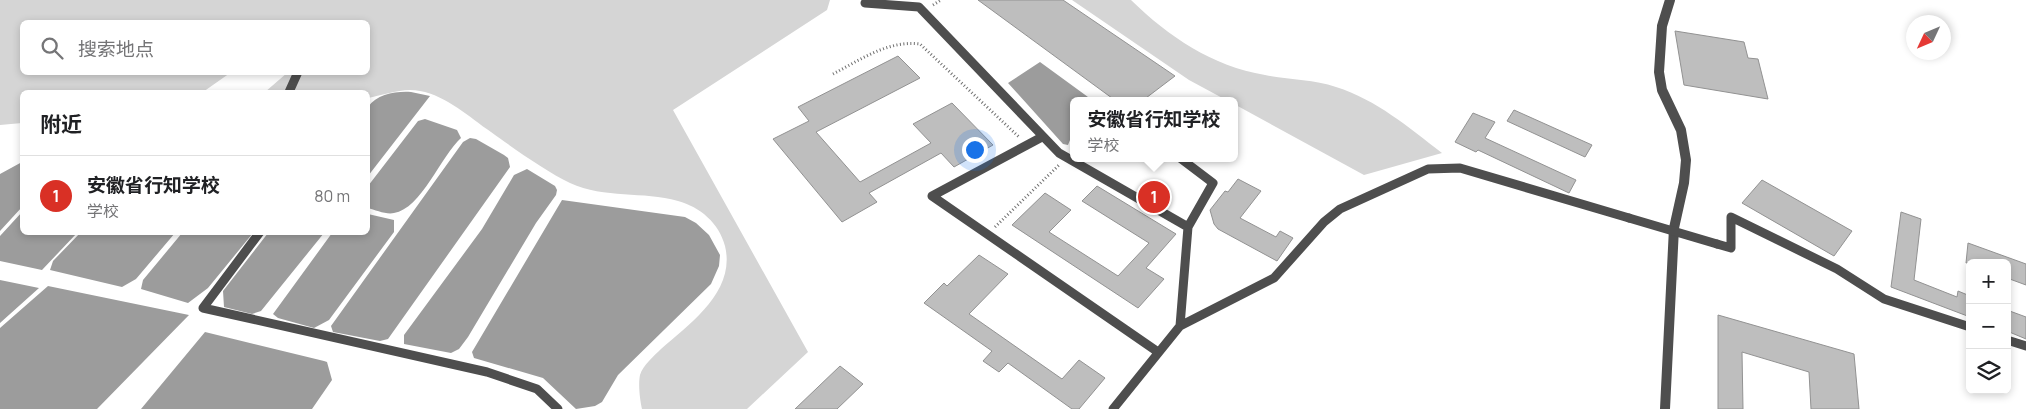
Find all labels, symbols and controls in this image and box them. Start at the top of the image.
north arrow [1906,15,1951,60]
search box [20,20,370,75]
icon: search [38,34,66,62]
text: 搜索地点 [78,36,154,62]
popup [1070,97,1238,162]
text: 安徽省行知学校 [1087,106,1221,132]
text: 附近 [40,110,82,138]
text: 学校 [1087,134,1120,156]
your location [962,137,988,163]
text: 安徽省行知学校 [87,172,220,198]
pin: 1 [1138,178,1170,216]
text: 1 [52,185,60,207]
text: 80 m [314,185,350,207]
text: 学校 [87,200,119,222]
map controls [1966,259,2011,394]
button: + [1966,259,2011,304]
button: − [1966,304,2011,349]
button: layers [1966,349,2011,394]

